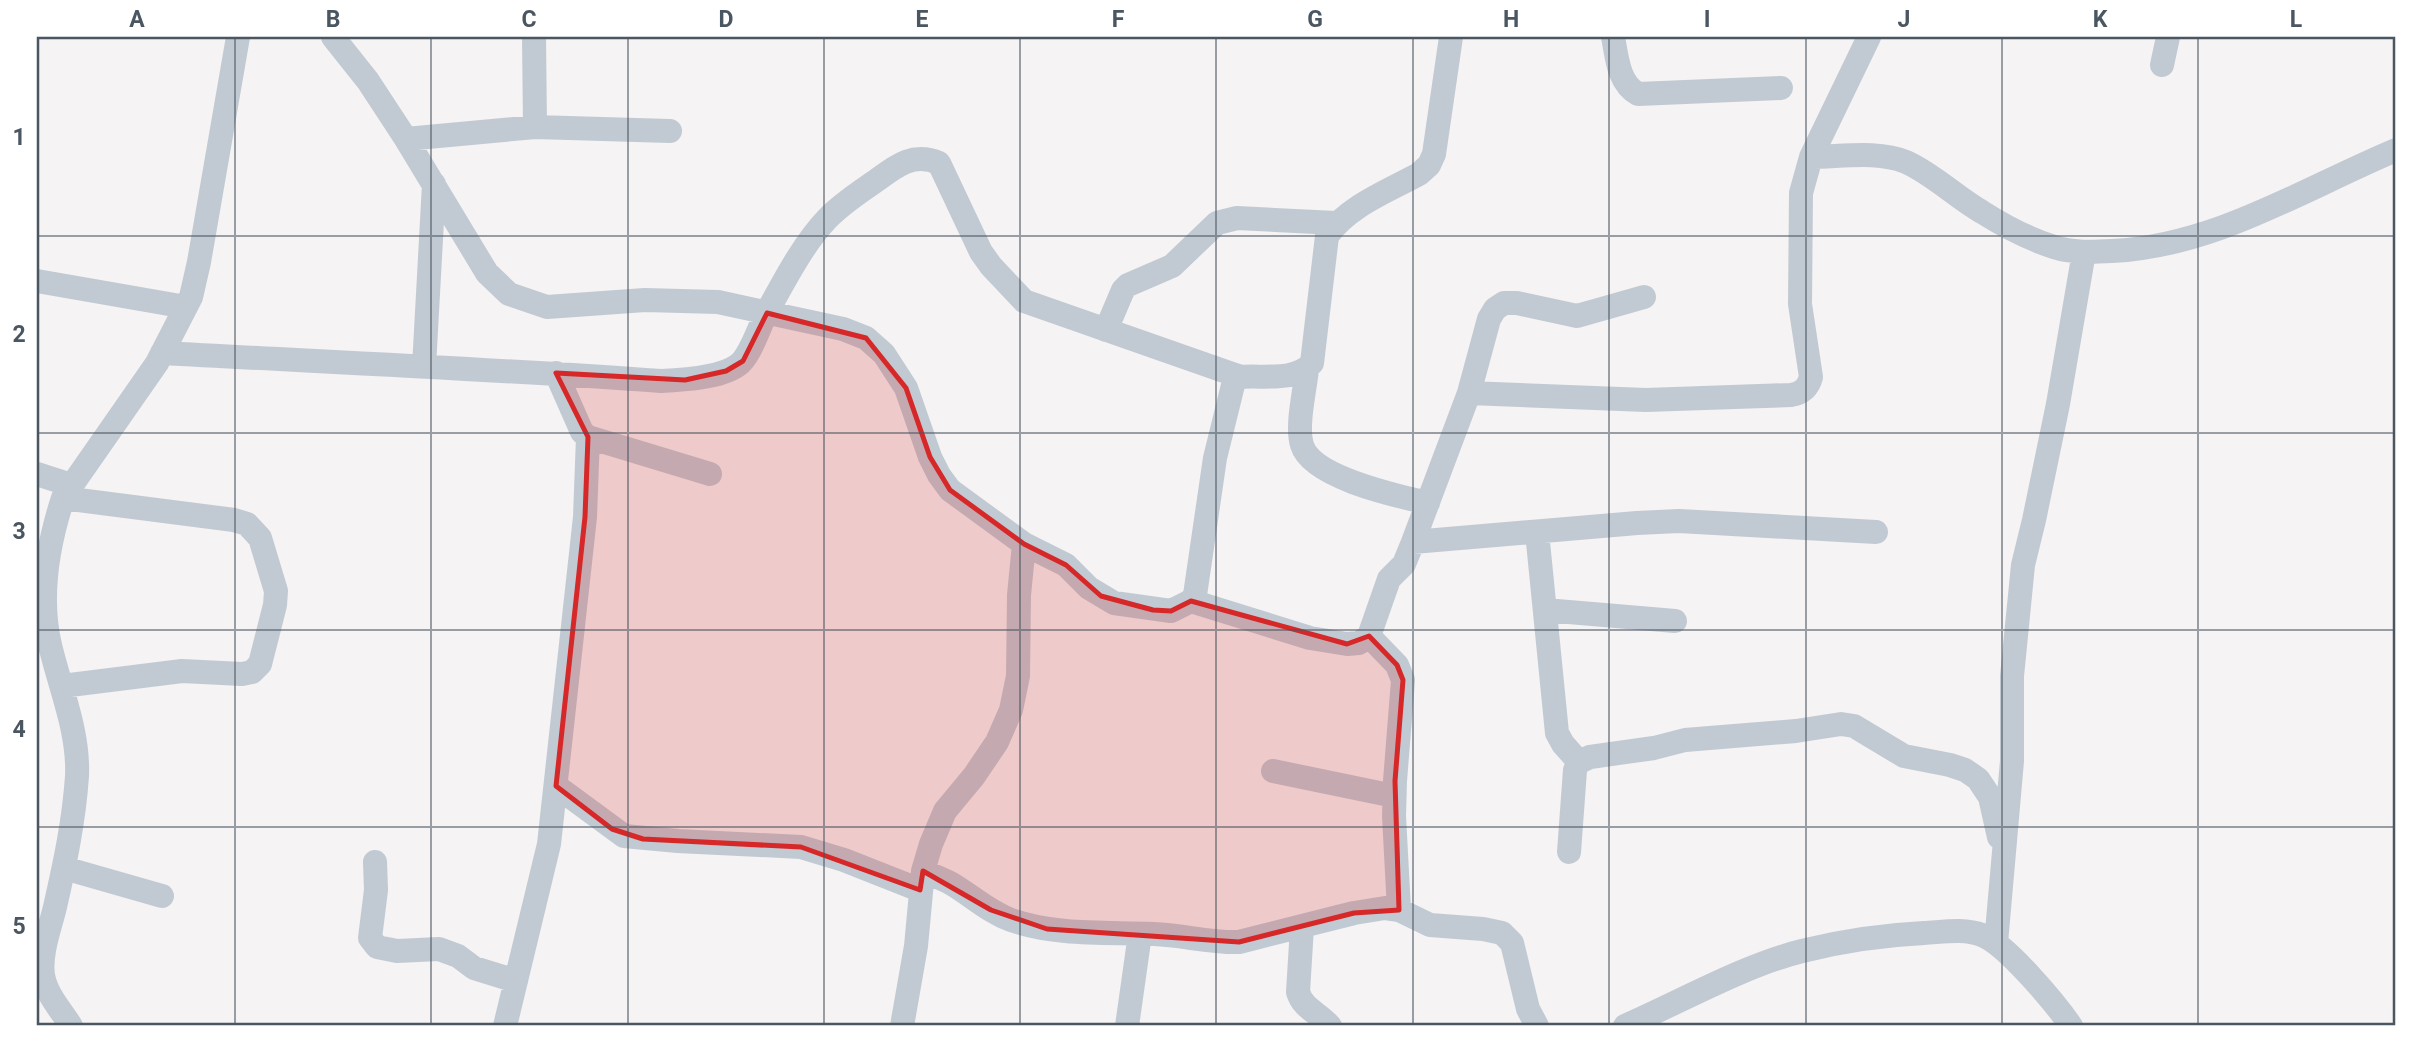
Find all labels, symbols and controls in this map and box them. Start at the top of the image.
text: A [129,6,145,33]
text: B [326,6,340,33]
text: C [521,6,537,33]
text: D [719,6,733,33]
text: E [916,6,929,33]
text: F [1112,6,1125,33]
text: G [1307,6,1323,33]
text: H [1503,6,1519,33]
text: I [1704,6,1710,33]
text: J [1898,6,1910,33]
text: K [2093,6,2108,33]
text: L [2290,6,2302,33]
text: 1 [12,124,26,151]
text: 2 [12,321,26,348]
text: 3 [12,518,26,545]
text: 4 [12,716,26,743]
text: 5 [12,913,26,940]

